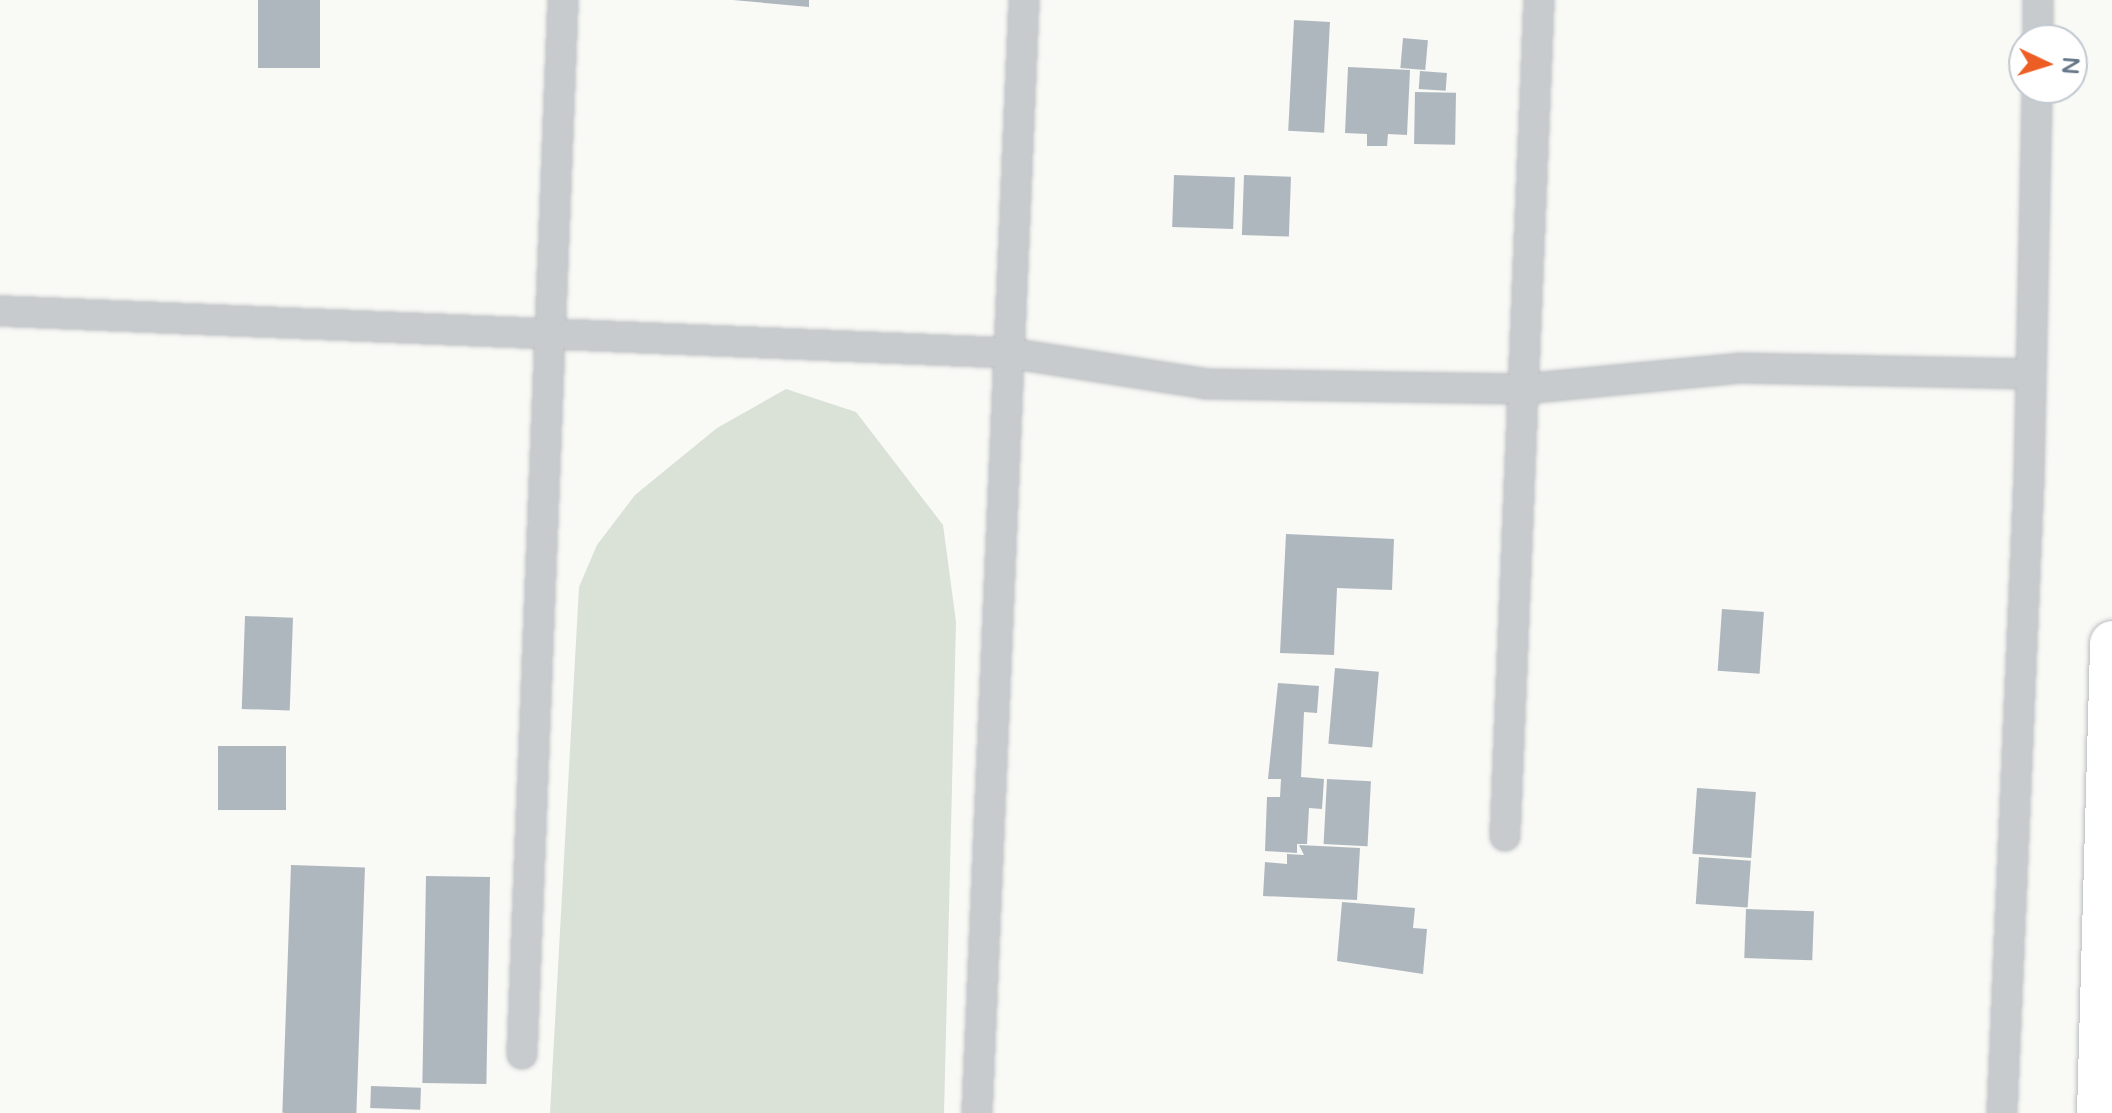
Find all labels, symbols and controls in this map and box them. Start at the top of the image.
north arrow [2008,24,2088,104]
text: N [2056,56,2084,75]

